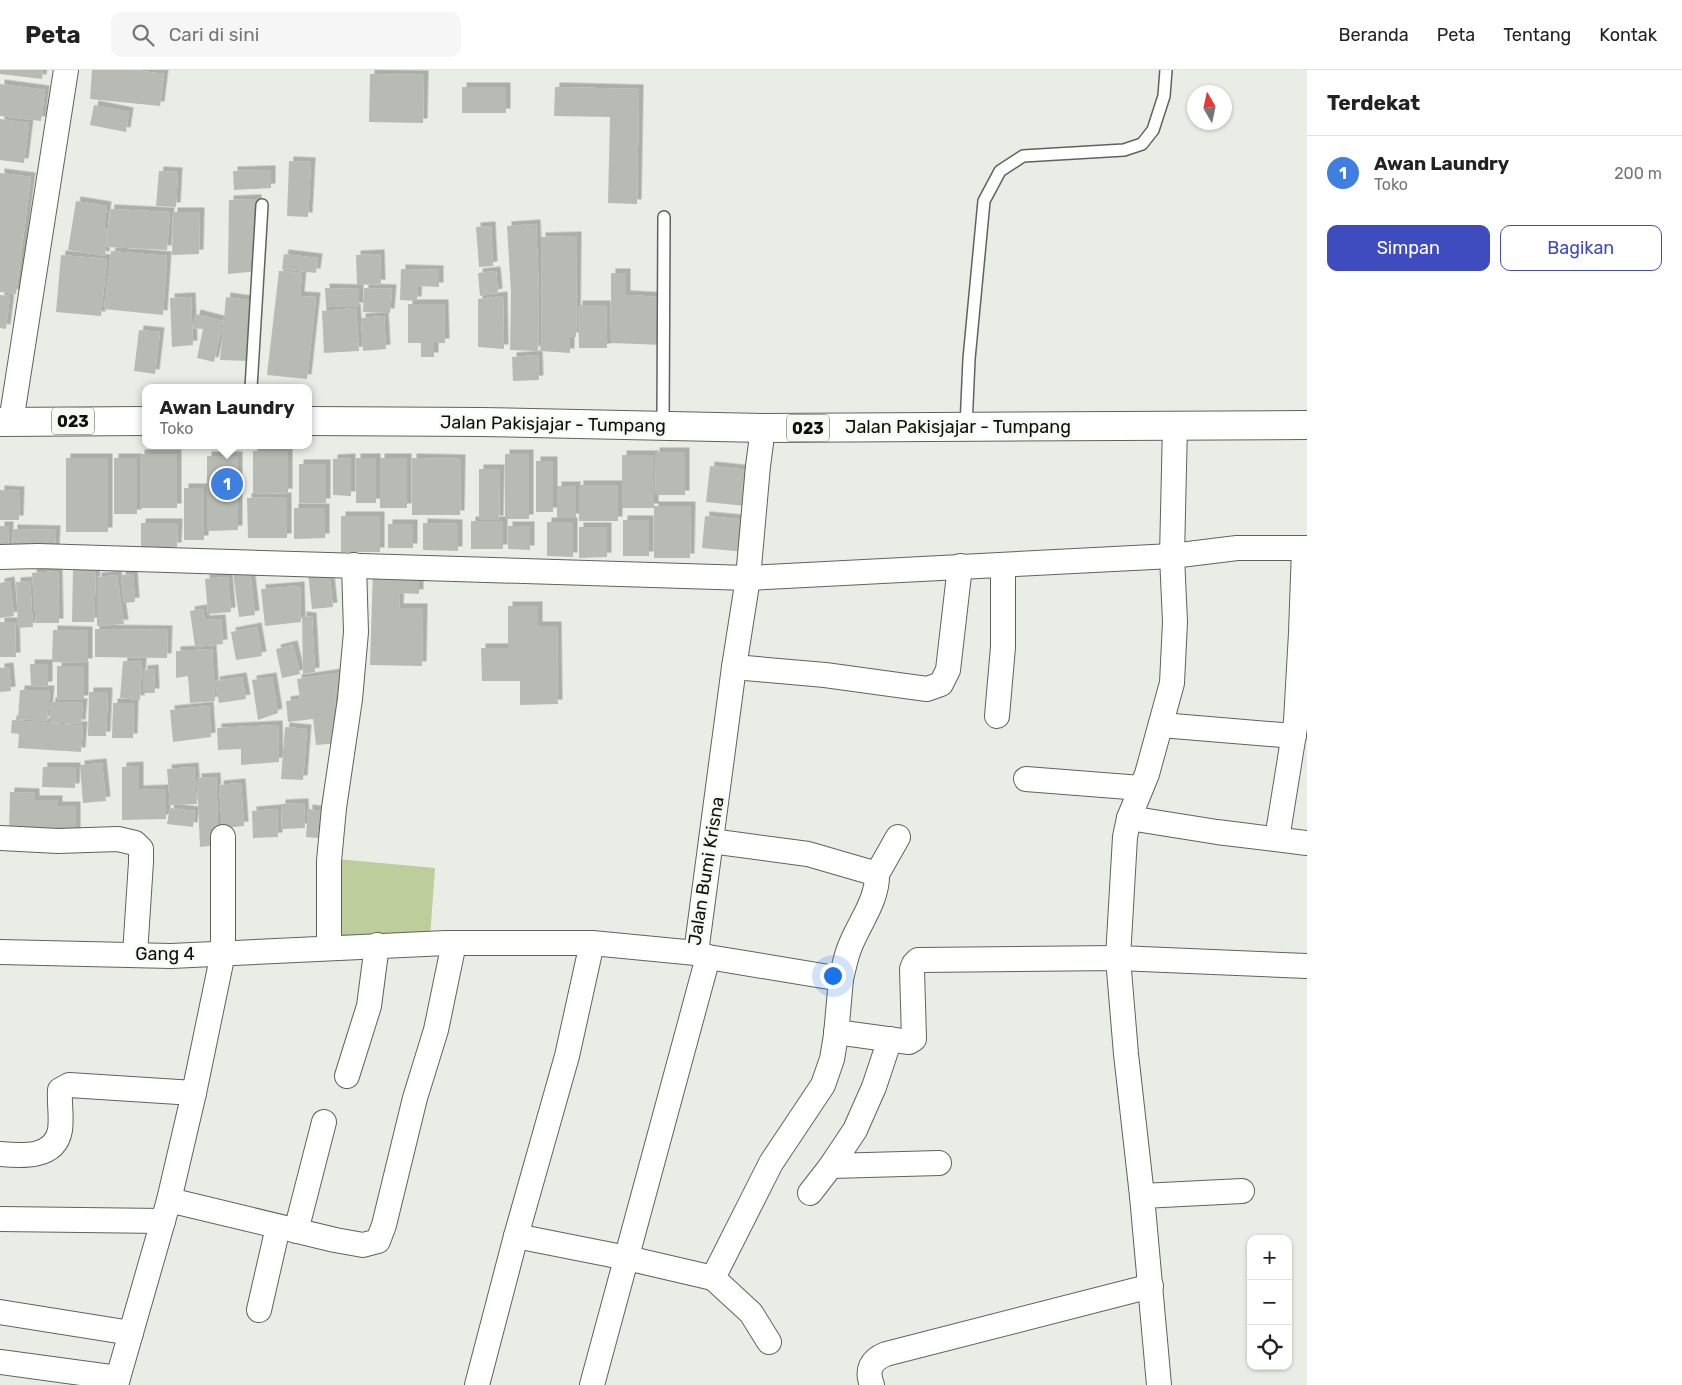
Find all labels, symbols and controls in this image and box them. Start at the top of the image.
search box [111,12,461,57]
text: Peta [25,21,81,49]
icon: search [129,21,157,49]
text: Cari di sini [169,23,259,46]
text: Beranda [1338,24,1409,46]
text: Peta [1437,24,1475,46]
text: Tentang [1503,24,1571,46]
text: Kontak [1599,24,1657,46]
north arrow [1187,85,1232,130]
text: Terdekat [1327,90,1420,115]
text: Awan Laundry [1374,152,1509,175]
text: 1 [1339,164,1347,183]
text: 200 m [1614,164,1662,183]
text: Toko [1374,175,1408,194]
button: Simpan [1327,225,1490,271]
button: Bagikan [1500,225,1662,271]
popup [142,384,312,449]
text: Awan Laundry [159,396,295,419]
road number: 023 [52,408,94,434]
street label: Jalan Pakisjajar - Tumpang [440,411,666,437]
road number: 023 [787,414,829,442]
street label: Jalan Pakisjajar - Tumpang [845,416,1071,438]
text: Toko [159,419,193,438]
pin: 1 [211,465,243,503]
street label: Jalan Bumi Krisna [683,795,729,947]
street label: Gang 4 [135,943,195,965]
your location [820,963,846,989]
map controls [1247,1235,1292,1370]
button: + [1247,1235,1292,1280]
button: − [1247,1280,1292,1325]
button: locate [1247,1325,1292,1370]

